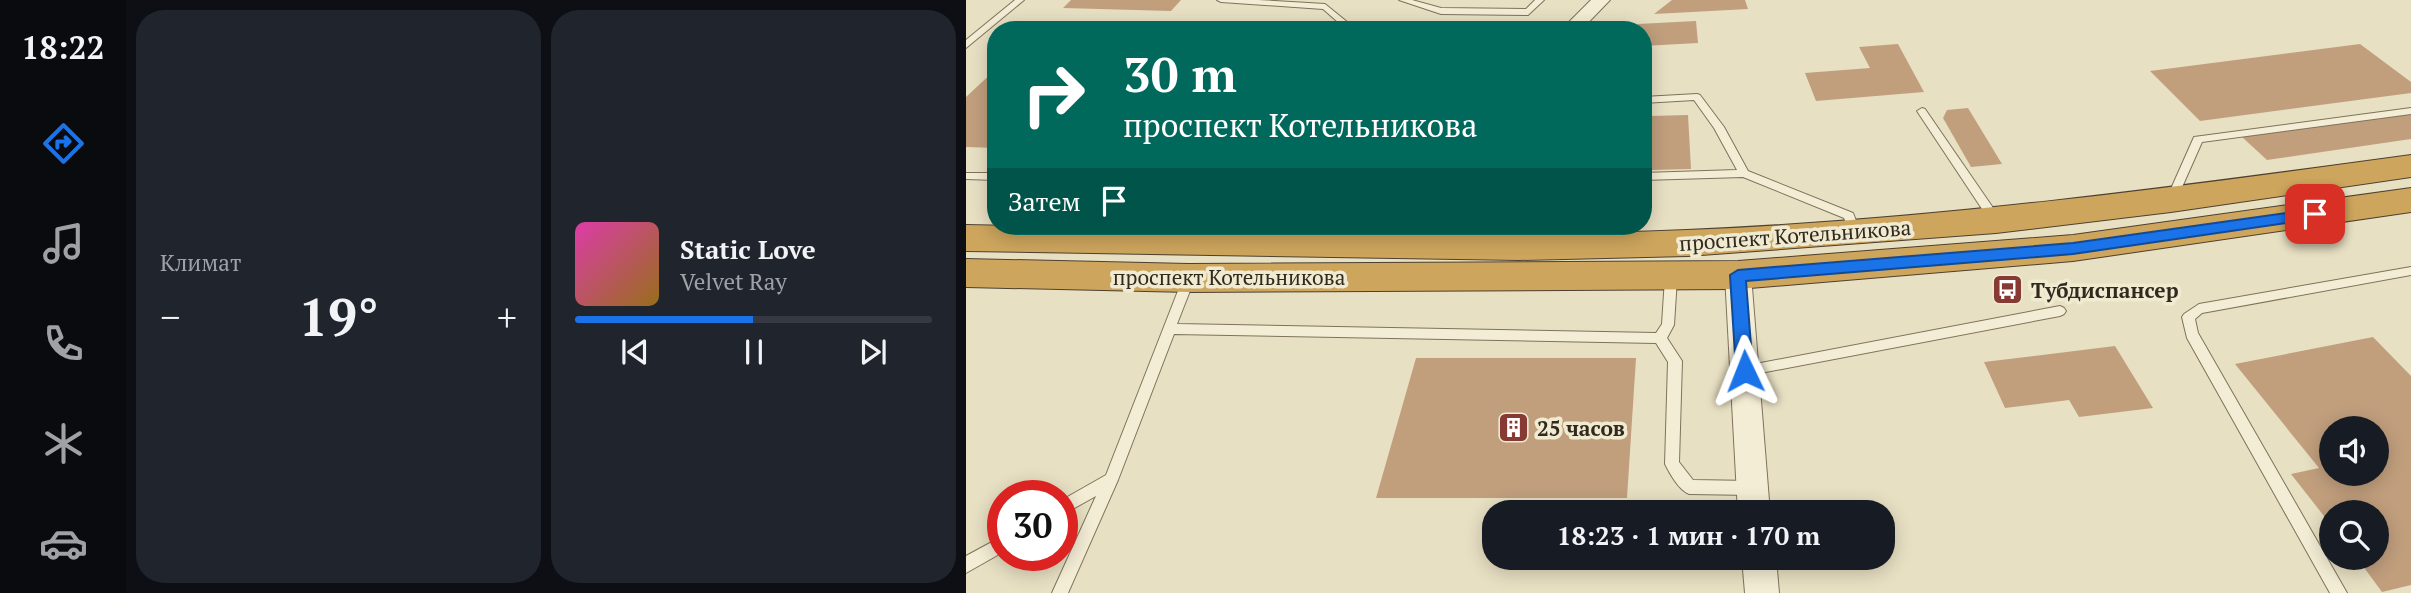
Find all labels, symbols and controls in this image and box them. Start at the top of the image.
text: 18:22 [21,26,105,68]
text: 30 m [1123,41,1237,106]
icon: right [1008,49,1099,140]
text: проспект Котельникова [1123,104,1477,146]
icon: directions [39,119,88,168]
icon: arrive [1095,182,1133,220]
text: Затем [1008,184,1081,218]
pin [2285,184,2345,244]
icon: arrive [2296,195,2334,233]
street label: проспект Котельникова [1678,213,1912,257]
icon: music [39,219,88,268]
text: Static Love [680,232,816,266]
text: Климат [160,247,241,278]
street label: проспект Котельникова [1113,263,1346,291]
text: Velvet Ray [680,266,787,297]
bus stop icon: Тубдиспансер [1991,273,2025,307]
place label: Тубдиспансер [2031,276,2179,304]
text: 19° [298,282,379,351]
text: − [160,292,180,342]
text: + [497,292,517,342]
icon: phone [39,319,88,368]
icon: previous [616,333,654,371]
icon: pause [735,333,773,371]
icon: next [854,333,892,371]
position arrow [1708,334,1782,408]
building icon: 25 часов [1497,411,1531,445]
place label: 25 часов [1537,414,1625,442]
map controls [2319,416,2389,570]
button: sound [2319,416,2389,486]
icon: climate [39,419,88,468]
speed limit sign: 30 [987,480,1078,571]
button: search [2319,500,2389,570]
text: 18:23 · 1 мин · 170 m [1557,518,1820,552]
icon: car [39,519,88,568]

